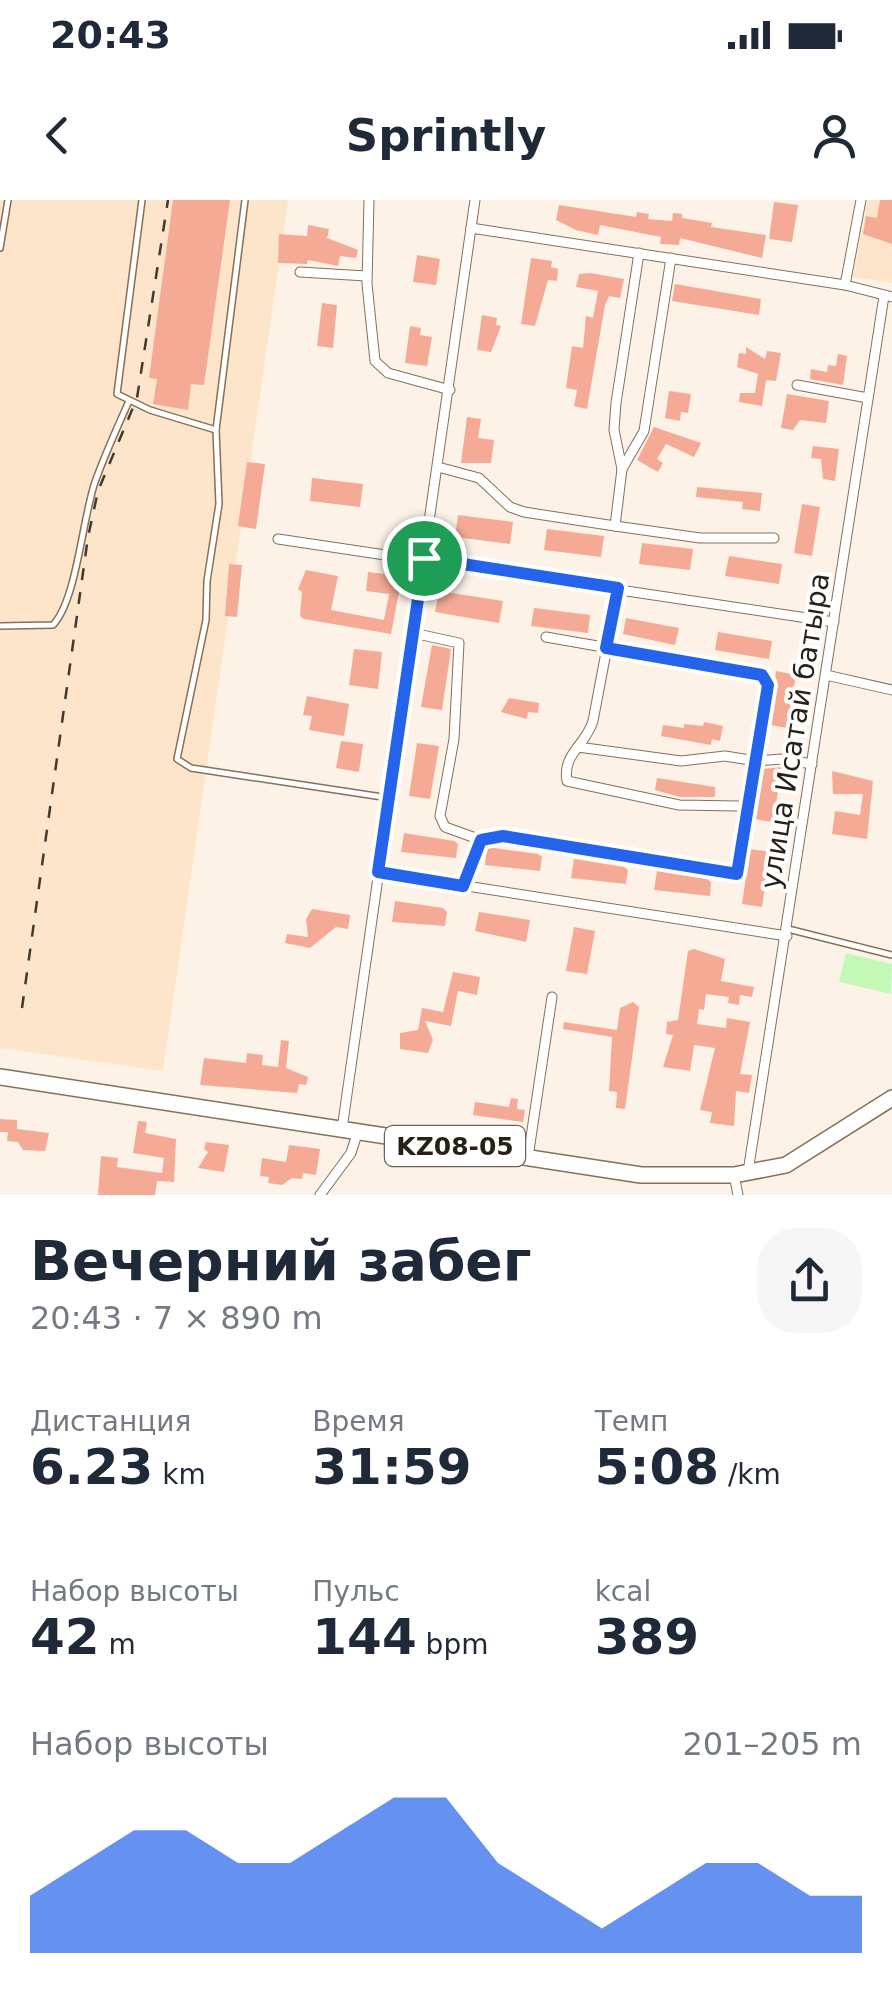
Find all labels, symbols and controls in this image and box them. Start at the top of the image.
text: 20:43 [50,13,171,57]
icon: back [30,108,85,163]
icon: person [807,108,862,163]
text: Sprintly [346,109,546,162]
pin [382,516,467,601]
icon: arrive [397,531,452,586]
street label: улица Исатай батыра [754,571,836,891]
road number: KZ08-05 [385,1126,525,1166]
button: share [757,1228,862,1333]
text: Вечерний забег [30,1229,531,1293]
text: 20:43 · 7 × 890 m [30,1299,323,1337]
text: Дистанция [30,1405,191,1438]
text: Время [312,1405,405,1438]
text: Темп [595,1405,668,1438]
text: 6.23 [30,1438,153,1496]
text: 31:59 [312,1438,471,1496]
text: 5:08 [595,1438,719,1496]
text: km [153,1458,206,1491]
text: /km [719,1458,781,1491]
text: Набор высоты [30,1575,239,1608]
text: Пульс [312,1575,400,1608]
text: kcal [595,1575,651,1608]
text: 42 [30,1608,100,1666]
text: 144 [312,1608,417,1666]
text: 389 [595,1608,699,1666]
text: m [100,1628,136,1661]
text: bpm [417,1628,488,1661]
text: Набор высоты [30,1725,269,1763]
text: 201–205 m [683,1725,862,1763]

